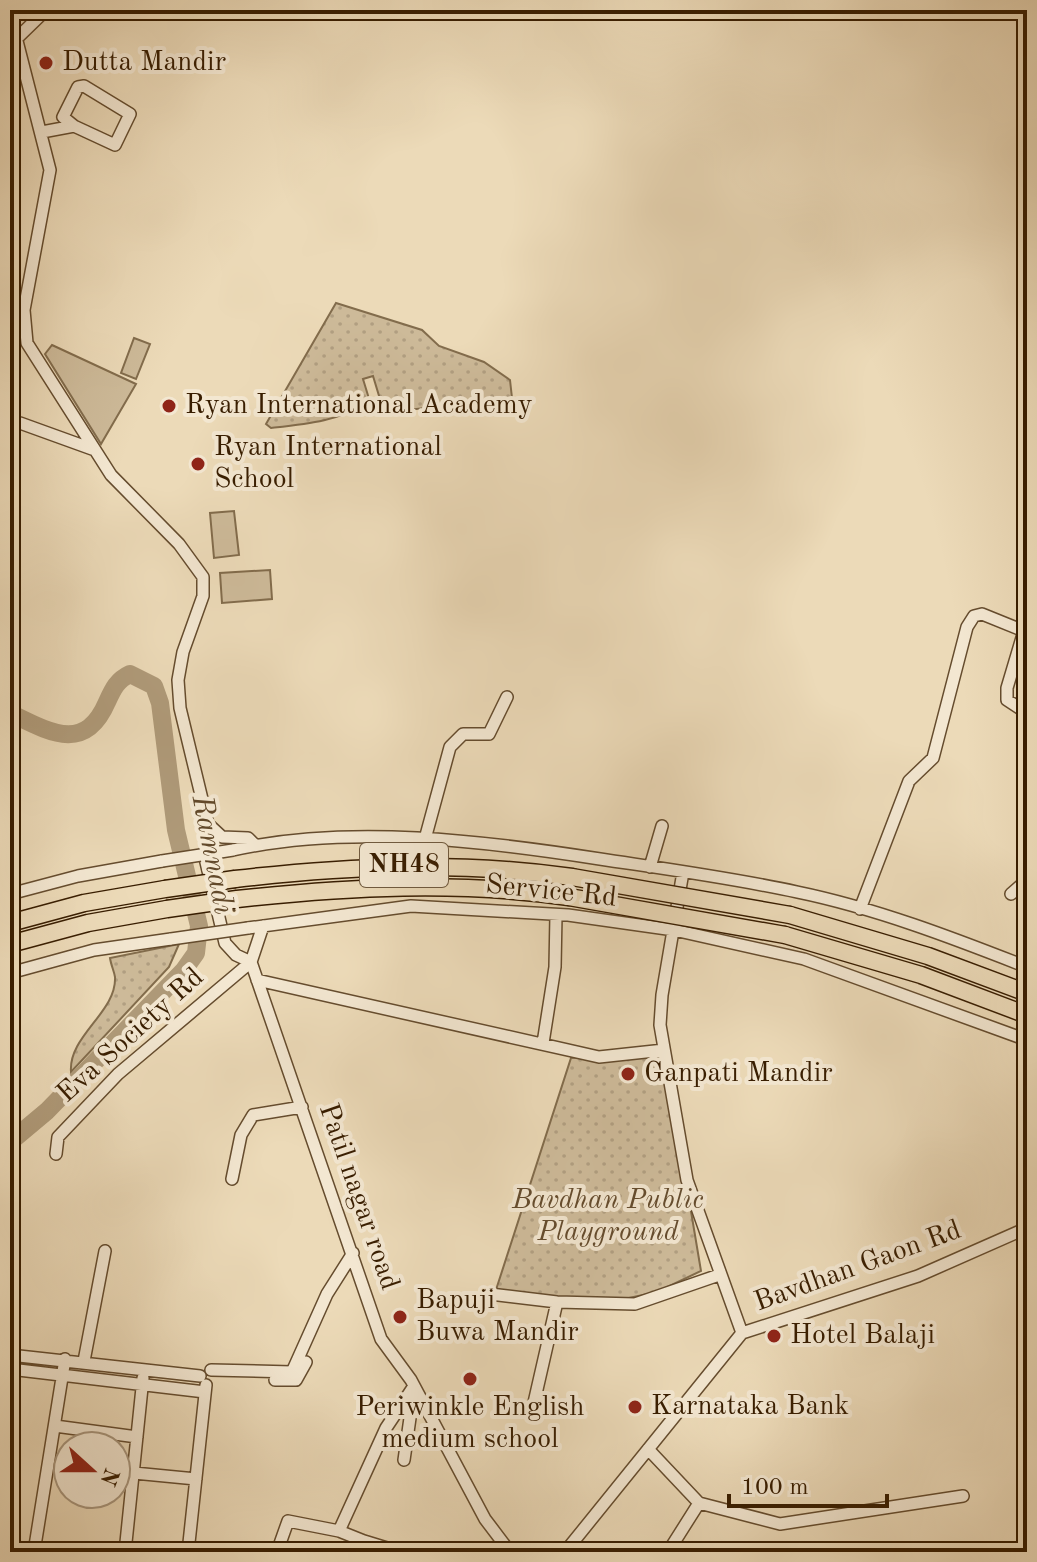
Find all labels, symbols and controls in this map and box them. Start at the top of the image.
place label: Dutta Mandir [62,49,226,77]
marker: Dutta Mandir [37,54,55,72]
place label: Ryan International Academy [185,392,533,420]
marker: Ryan International Academy [160,397,178,415]
place label: Ryan International School [214,434,442,494]
marker: Ryan International School [189,455,207,473]
water label: Ramnadi [186,792,238,917]
road number: NH48 [360,843,448,887]
street label: Service Rd [484,871,618,913]
street label: Eva Society Rd [53,963,209,1109]
place label: Ganpati Mandir [644,1060,833,1088]
marker: Ganpati Mandir [619,1065,637,1083]
street label: Patil nagar road [313,1100,403,1294]
park label: Bavdhan Public Playground [511,1187,704,1247]
street label: Bavdhan Gaon Rd [751,1217,965,1317]
place label: Bapuji Buwa Mandir [416,1287,579,1347]
marker: Bapuji Buwa Mandir [391,1308,409,1326]
place label: Hotel Balaji [790,1322,935,1350]
marker: Hotel Balaji [765,1327,783,1345]
marker: Periwinkle English medium school [461,1370,479,1388]
place label: Karnataka Bank [651,1393,849,1421]
place label: Periwinkle English medium school [356,1394,584,1454]
marker: Karnataka Bank [626,1398,644,1416]
north arrow [52,1430,132,1510]
scale bar [729,1458,887,1508]
text: N [95,1465,122,1488]
text: 100 m [741,1476,809,1500]

